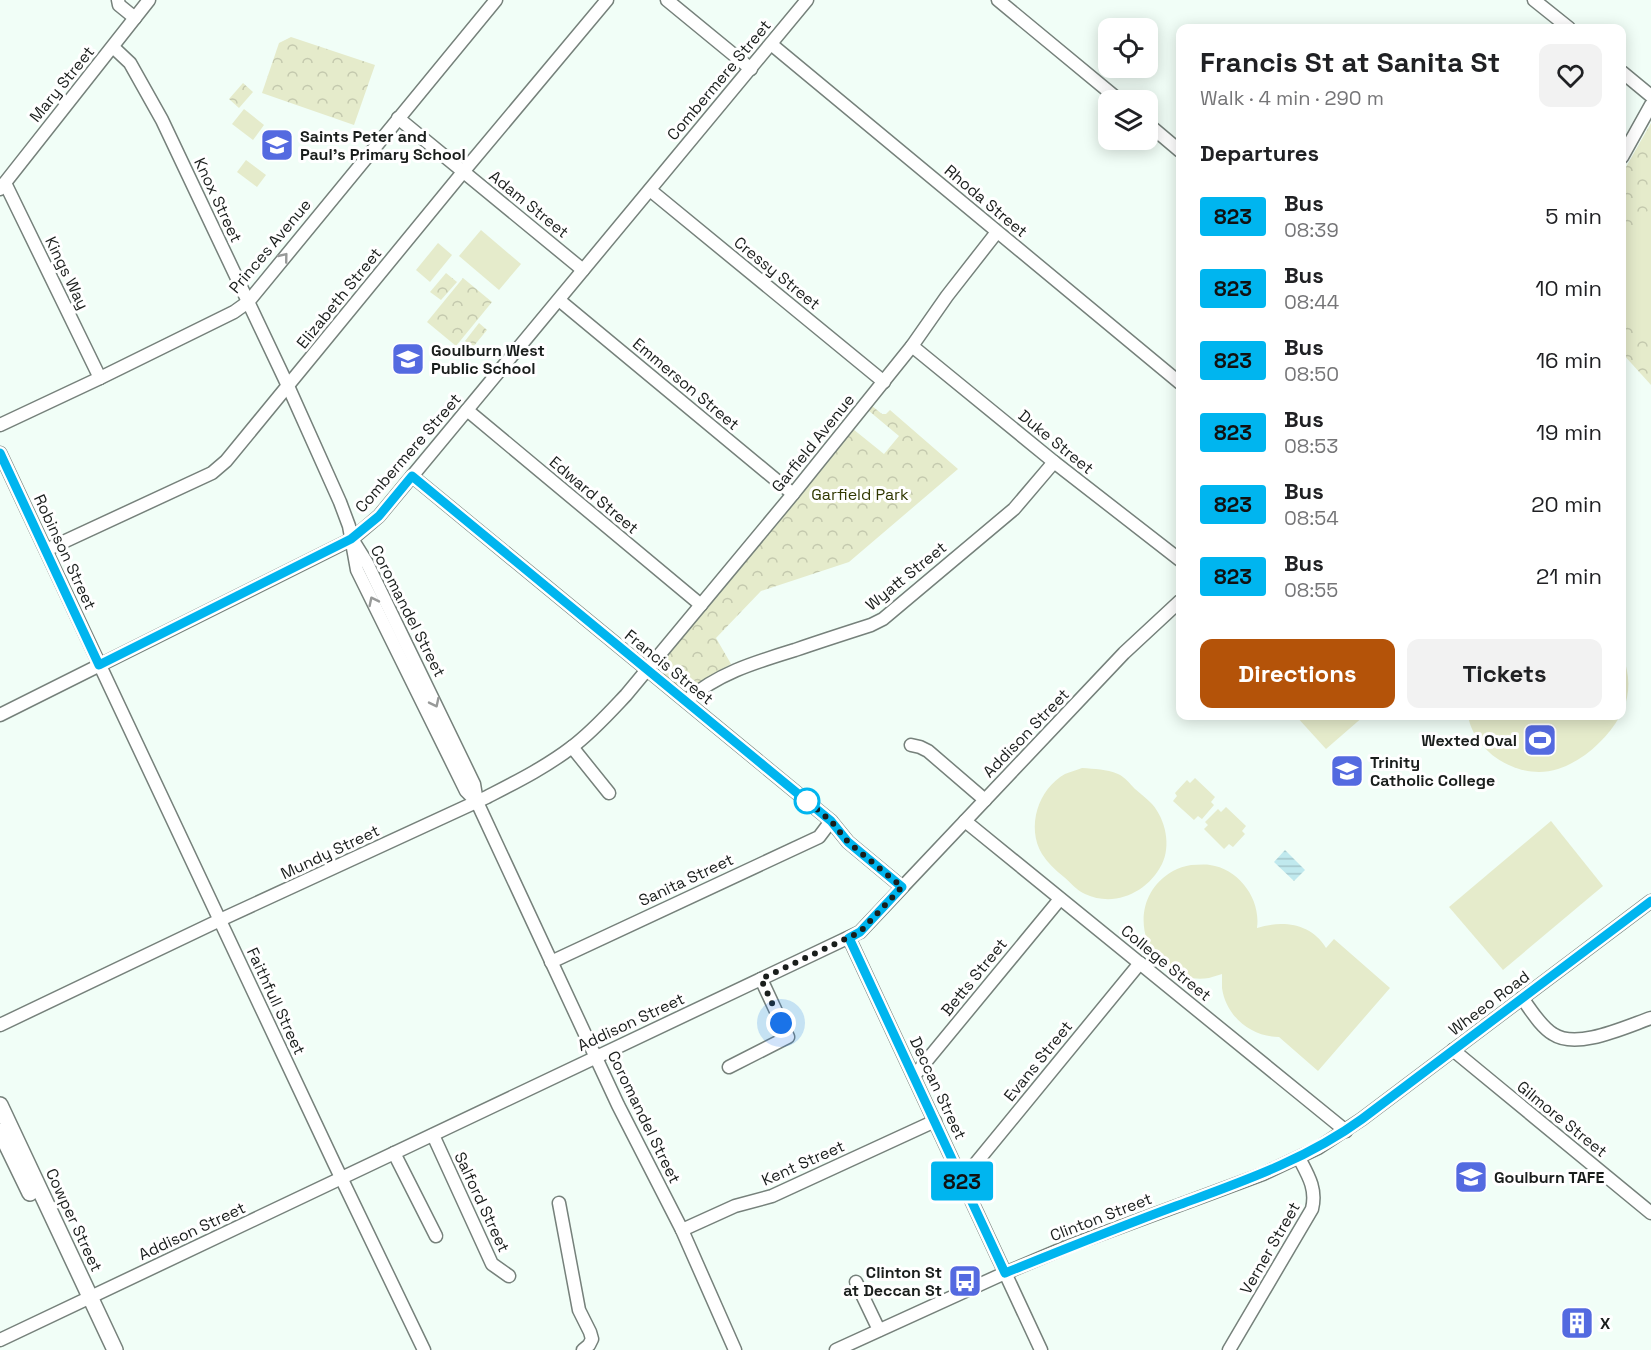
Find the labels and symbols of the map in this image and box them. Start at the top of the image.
street label: Combermere Street [662,15,776,145]
street label: Mary Street [25,42,99,126]
place label: Saints Peter and Paul's Primary School [300,126,466,165]
school or university icon: Saints Peter and Paul's Primary School [259,127,295,163]
street label: Knox Street [189,154,247,246]
street label: Rhoda Street [940,160,1032,242]
street label: Adam Street [485,166,573,242]
street label: Princes Avenue [224,194,316,298]
street label: Cressy Street [730,232,824,314]
street label: Kings Way [40,233,94,313]
street label: Elizabeth Street [292,243,386,353]
one-way arrow [277,253,288,264]
street label: Emmerson Street [628,333,744,435]
place label: Goulburn West Public School [431,340,545,379]
school or university icon: Goulburn West Public School [390,341,426,377]
street label: Combermere Street [350,389,466,517]
street label: Garfield Avenue [767,390,859,496]
street label: Duke Street [1014,405,1098,479]
street label: Edward Street [545,452,643,538]
park label: Garfield Park [811,484,909,505]
street label: Robinson Street [29,491,101,613]
street label: Wyatt Street [861,537,951,615]
street label: Coromandel Street [366,542,450,680]
one-way arrow [368,597,380,608]
street label: Francis Street [620,625,718,709]
street label: Addison Street [978,684,1074,782]
one-way arrow [428,697,440,708]
sports icon: Wexted Oval [1522,722,1558,758]
place label: Wexted Oval [1421,730,1517,751]
place label: Trinity Catholic College [1370,752,1495,791]
school or university icon: Trinity Catholic College [1329,753,1365,789]
unlabelled marker [794,788,820,814]
street label: Mundy Street [277,820,383,884]
street label: Sanita Street [635,849,737,911]
street label: College Street [1117,920,1215,1006]
street label: Betts Street [936,934,1012,1020]
street label: Faithfull Street [242,944,310,1058]
street label: Wheeo Road [1444,966,1534,1040]
street label: Addison Street [574,988,688,1056]
your location [766,1008,796,1038]
street label: Evans Street [999,1016,1077,1106]
street label: Deccan Street [905,1033,971,1143]
street label: Coromandel Street [603,1047,685,1187]
street label: Gilmore Street [1513,1076,1611,1162]
street label: Kent Street [758,1135,848,1191]
street label: Salford Street [450,1148,514,1256]
school or university icon: Goulburn TAFE [1453,1159,1489,1195]
line badge: 823 [928,1162,996,1200]
street label: Cowper Street [41,1165,107,1275]
place label: Goulburn TAFE [1494,1167,1604,1188]
street label: Clinton Street [1047,1188,1155,1246]
street label: Addison Street [135,1197,249,1265]
street label: Verner Street [1235,1198,1305,1298]
place label: Clinton St at Deccan St [843,1262,942,1301]
bus stop icon: Clinton St at Deccan St [947,1263,983,1299]
building icon: X [1559,1305,1595,1341]
place label: X [1600,1313,1610,1334]

